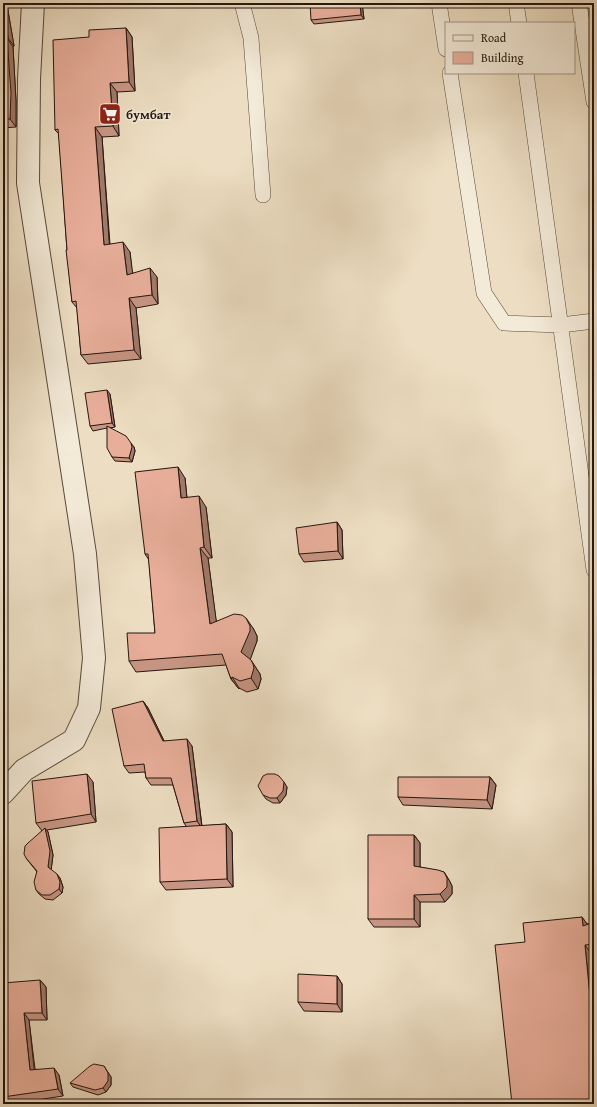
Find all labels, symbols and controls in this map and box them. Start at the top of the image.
legend [445,22,575,74]
text: Road [481,29,507,46]
text: Building [481,49,524,66]
supermarket icon: бумбат [97,101,123,127]
place label: бумбат [126,105,170,124]

